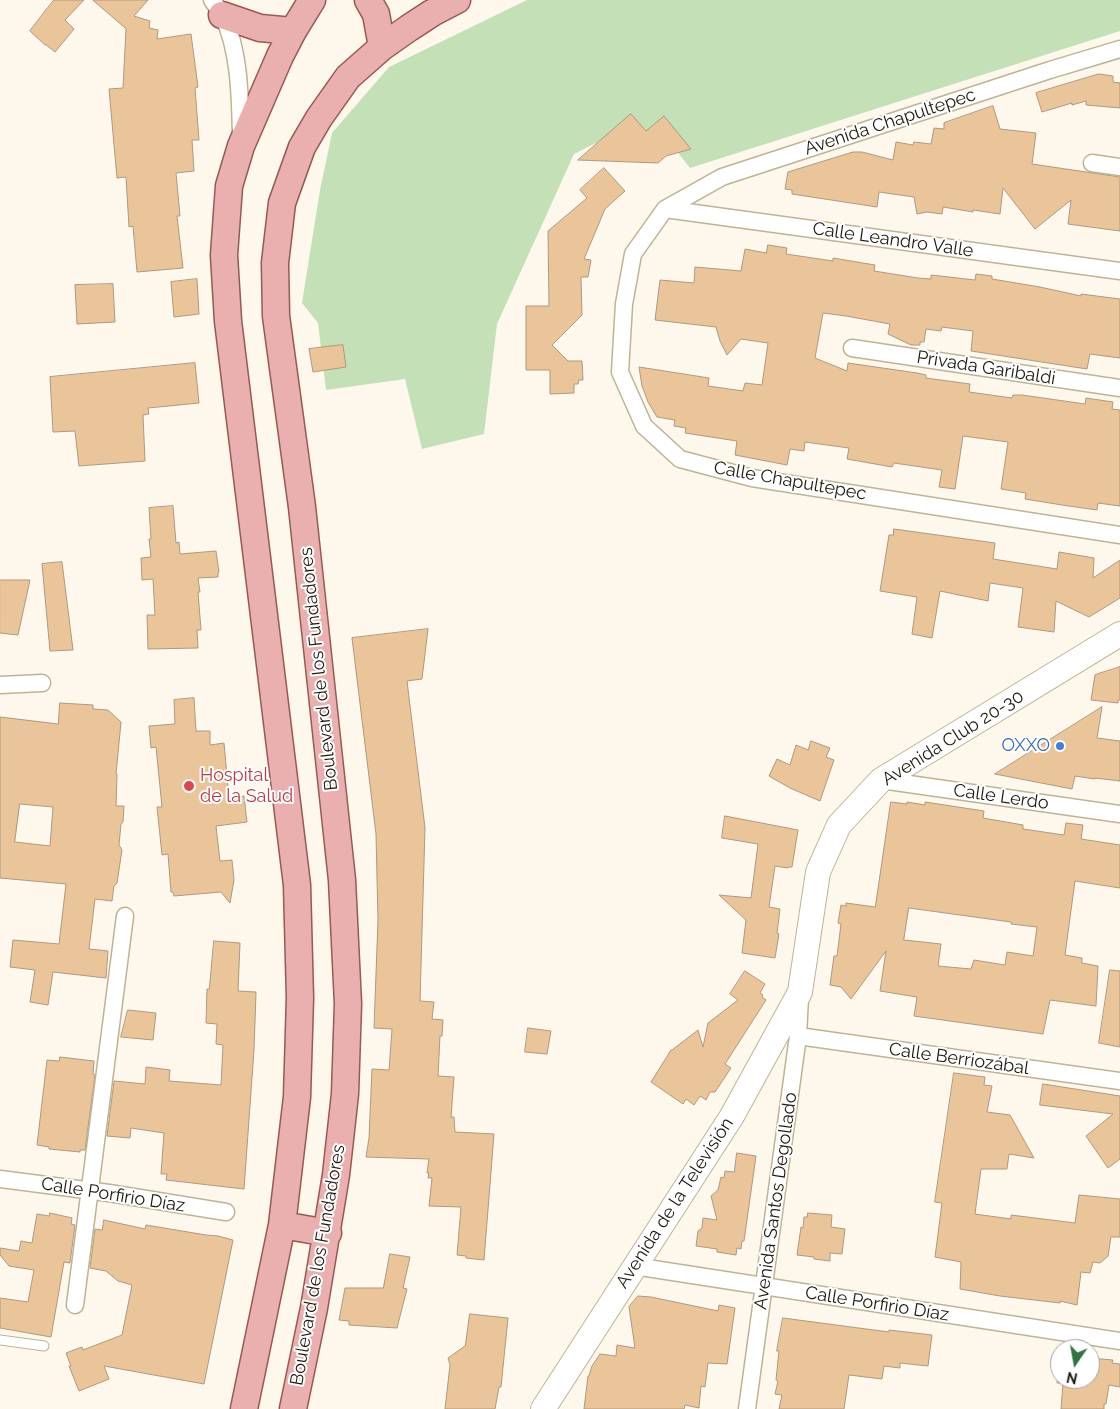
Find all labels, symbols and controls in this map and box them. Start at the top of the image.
street label: Avenida Chapultepec [802,84,978,160]
street label: Calle Leandro Valle [811,218,975,262]
street label: Privada Garibaldi [915,346,1057,390]
street label: Calle Chapultepec [712,457,868,505]
street label: Boulevard de los Fundadores [295,546,343,792]
street label: Avenida Club 20-30 [878,686,1028,790]
place label: OXXO [1001,735,1050,757]
marker: OXXO [1054,740,1066,752]
place label: Hospital de la Salud [200,765,293,808]
marker: Hospital de la Salud [182,779,196,793]
street label: Calle Lerdo [952,780,1050,814]
street label: Calle Berriozábal [888,1038,1030,1080]
street label: Avenida Santos Degollado [750,1091,802,1311]
street label: Avenida de la Televisión [612,1114,738,1292]
street label: Boulevard de los Fundadores [286,1143,350,1387]
street label: Calle Porfirio Díaz [40,1173,186,1217]
street label: Calle Porfirio Díaz [804,1282,950,1326]
north arrow [1050,1339,1100,1389]
text: N [1065,1369,1079,1387]

